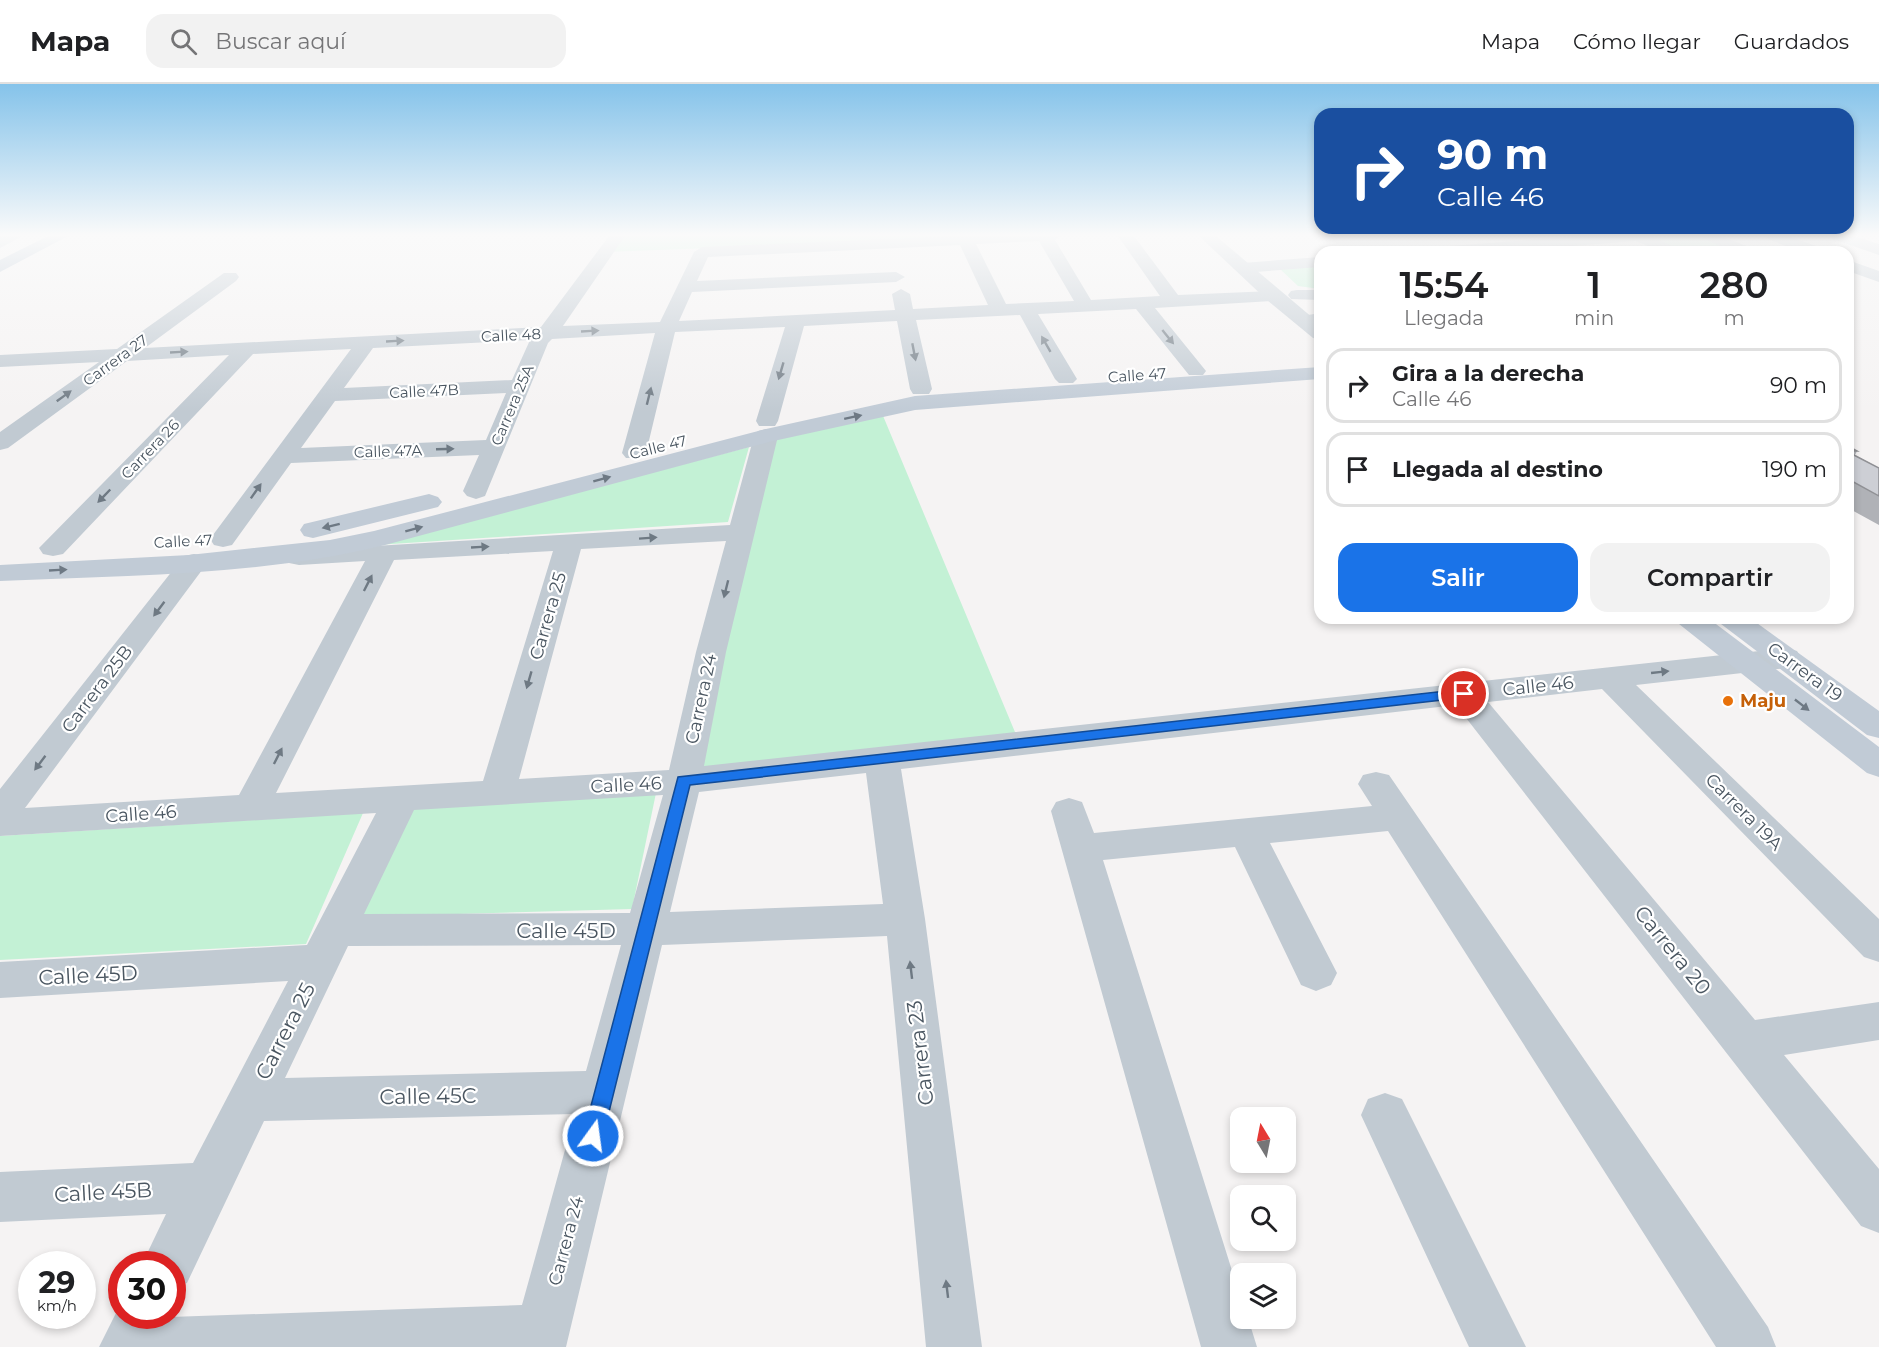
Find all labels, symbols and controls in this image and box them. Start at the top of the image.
search box [146,14,566,68]
text: Mapa [30,24,110,58]
icon: search [167,25,200,58]
text: Buscar aquí [215,28,346,55]
text: Mapa [1481,29,1540,54]
text: Cómo llegar [1573,29,1701,54]
text: Guardados [1734,29,1849,54]
text: 90 m [1437,128,1548,180]
icon: right [1338,132,1416,210]
text: Calle 46 [1437,180,1544,213]
text: 15:54 [1400,263,1489,307]
text: 1 [1587,263,1601,307]
text: 280 [1700,263,1768,307]
text: Llegada [1404,306,1484,330]
text: min [1574,306,1614,330]
text: m [1723,306,1745,330]
street label: Calle 48 [481,324,541,346]
one-way arrow [580,327,599,336]
one-way arrow [1162,329,1175,345]
street label: Carrera 27 [79,330,151,390]
one-way arrow [1041,335,1051,352]
one-way arrow [386,337,405,346]
one-way arrow [910,343,919,362]
one-way arrow [170,348,189,357]
text: Gira a la derecha [1392,360,1584,387]
street label: Carrera 25A [486,361,538,448]
one-way arrow [776,362,785,380]
street label: Calle 47 [1107,363,1167,387]
icon: right [1341,369,1374,402]
text: 90 m [1770,372,1827,399]
street label: Calle 47B [389,380,459,402]
one-way arrow [644,387,654,405]
text: Calle 46 [1392,387,1471,411]
one-way arrow [56,390,72,402]
one-way arrow [843,412,862,421]
street label: Carrera 26 [117,415,183,483]
street label: Calle 47 [627,431,689,463]
street label: Calle 47A [354,440,423,462]
one-way arrow [436,445,455,454]
icon: arrive [1341,453,1374,486]
text: Llegada al destino [1392,456,1603,483]
text: 190 m [1762,456,1827,483]
one-way arrow [593,474,612,484]
one-way arrow [250,484,262,500]
one-way arrow [97,489,111,503]
one-way arrow [321,522,340,531]
one-way arrow [405,524,423,534]
street label: Calle 47 [153,530,213,552]
one-way arrow [639,533,658,543]
one-way arrow [470,543,489,552]
button: Salir [1338,543,1578,612]
button: Compartir [1590,543,1830,612]
one-way arrow [49,565,68,574]
street label: Carrera 25 [525,570,571,662]
one-way arrow [363,574,373,591]
one-way arrow [721,580,731,598]
one-way arrow [153,601,165,616]
street label: Carrera 19 [1763,637,1847,707]
street label: Carrera 25B [57,641,137,737]
street label: Carrera 24 [681,652,721,746]
one-way arrow [1651,667,1670,677]
pin [1438,668,1489,719]
one-way arrow [524,671,533,689]
street label: Calle 46 [1501,671,1575,701]
icon: arrive [1447,677,1480,710]
place label: Maju [1740,690,1786,712]
marker: Maju [1721,694,1735,708]
one-way arrow [1793,699,1809,711]
one-way arrow [273,747,283,764]
one-way arrow [34,756,46,771]
street label: Carrera 19A [1701,769,1787,855]
street label: Calle 46 [590,772,662,798]
street label: Calle 46 [105,801,177,827]
street label: Carrera 20 [1629,900,1717,1000]
street label: Calle 45D [516,918,616,943]
street label: Calle 45D [38,960,138,990]
one-way arrow [906,960,915,979]
street label: Carrera 25 [250,978,320,1084]
street label: Carrera 23 [901,999,939,1107]
street label: Calle 45C [379,1083,477,1109]
position arrow [561,1104,625,1168]
north arrow [1230,1107,1296,1173]
map controls [1230,1107,1296,1329]
street label: Calle 45B [53,1177,153,1207]
button: search [1230,1185,1296,1251]
street label: Carrera 24 [544,1194,589,1288]
speed limit sign: 30 [108,1251,186,1329]
button: layers [1230,1263,1296,1329]
text: 29 [39,1264,75,1301]
one-way arrow [942,1279,952,1298]
text: km/h [37,1296,77,1315]

